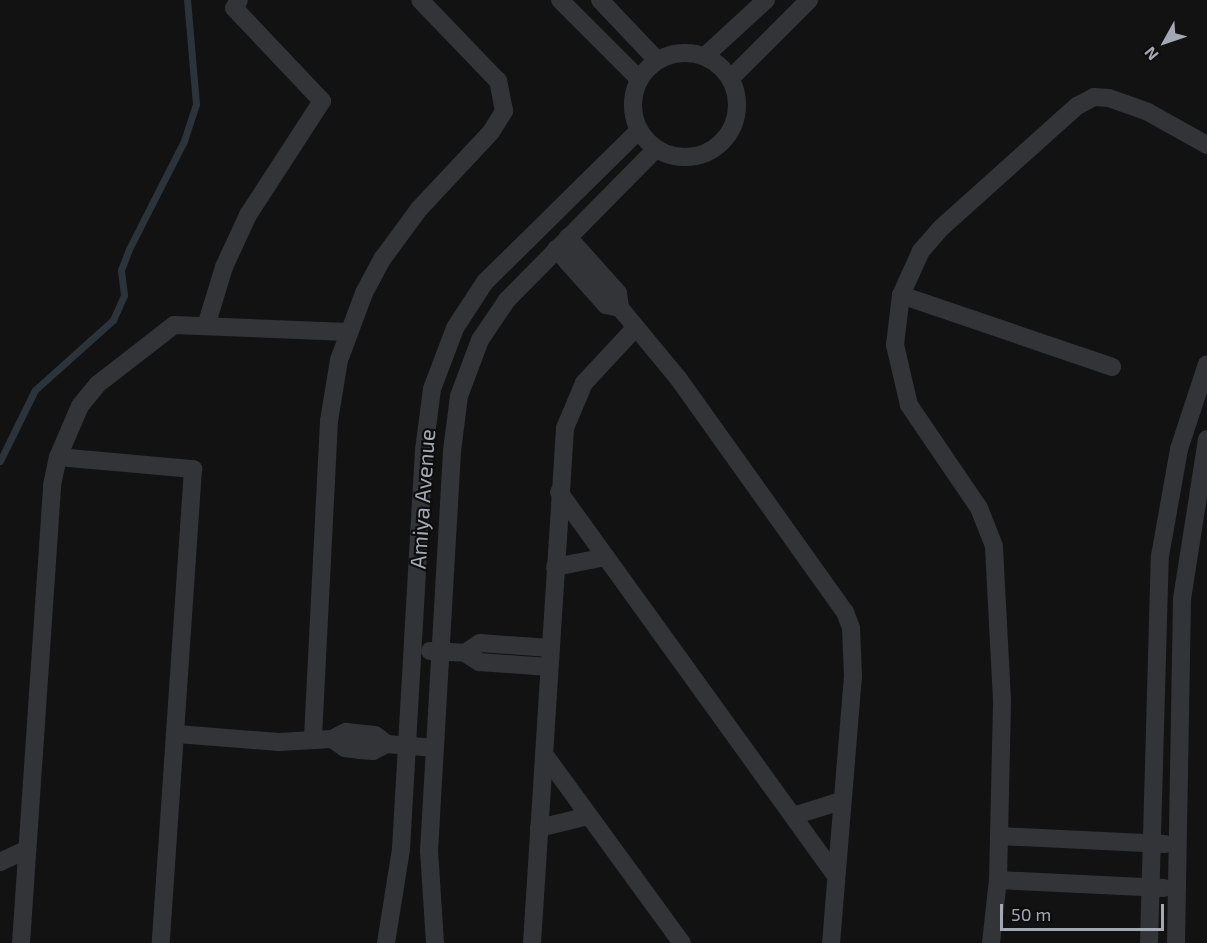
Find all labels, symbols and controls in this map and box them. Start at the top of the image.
north arrow [1135,12,1195,72]
text: N [1140,43,1162,64]
street label: Amiya Avenue [404,428,440,570]
scale bar [1003,892,1166,930]
text: 50 m [1011,903,1051,925]

